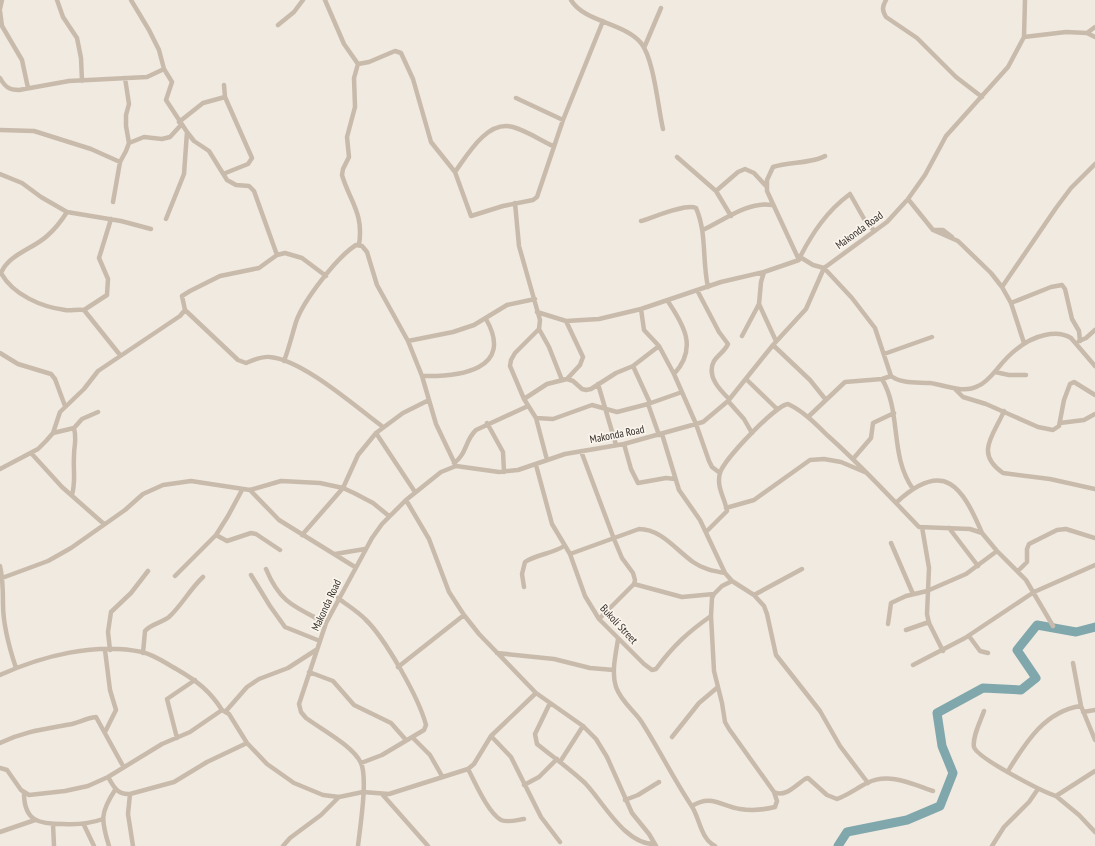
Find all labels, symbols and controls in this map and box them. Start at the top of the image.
street label: Makonda Road [832,208,886,252]
street label: Makonda Road [588,422,646,446]
street label: Makonda Road [308,577,344,633]
street label: Bukoli Street [597,601,641,647]

